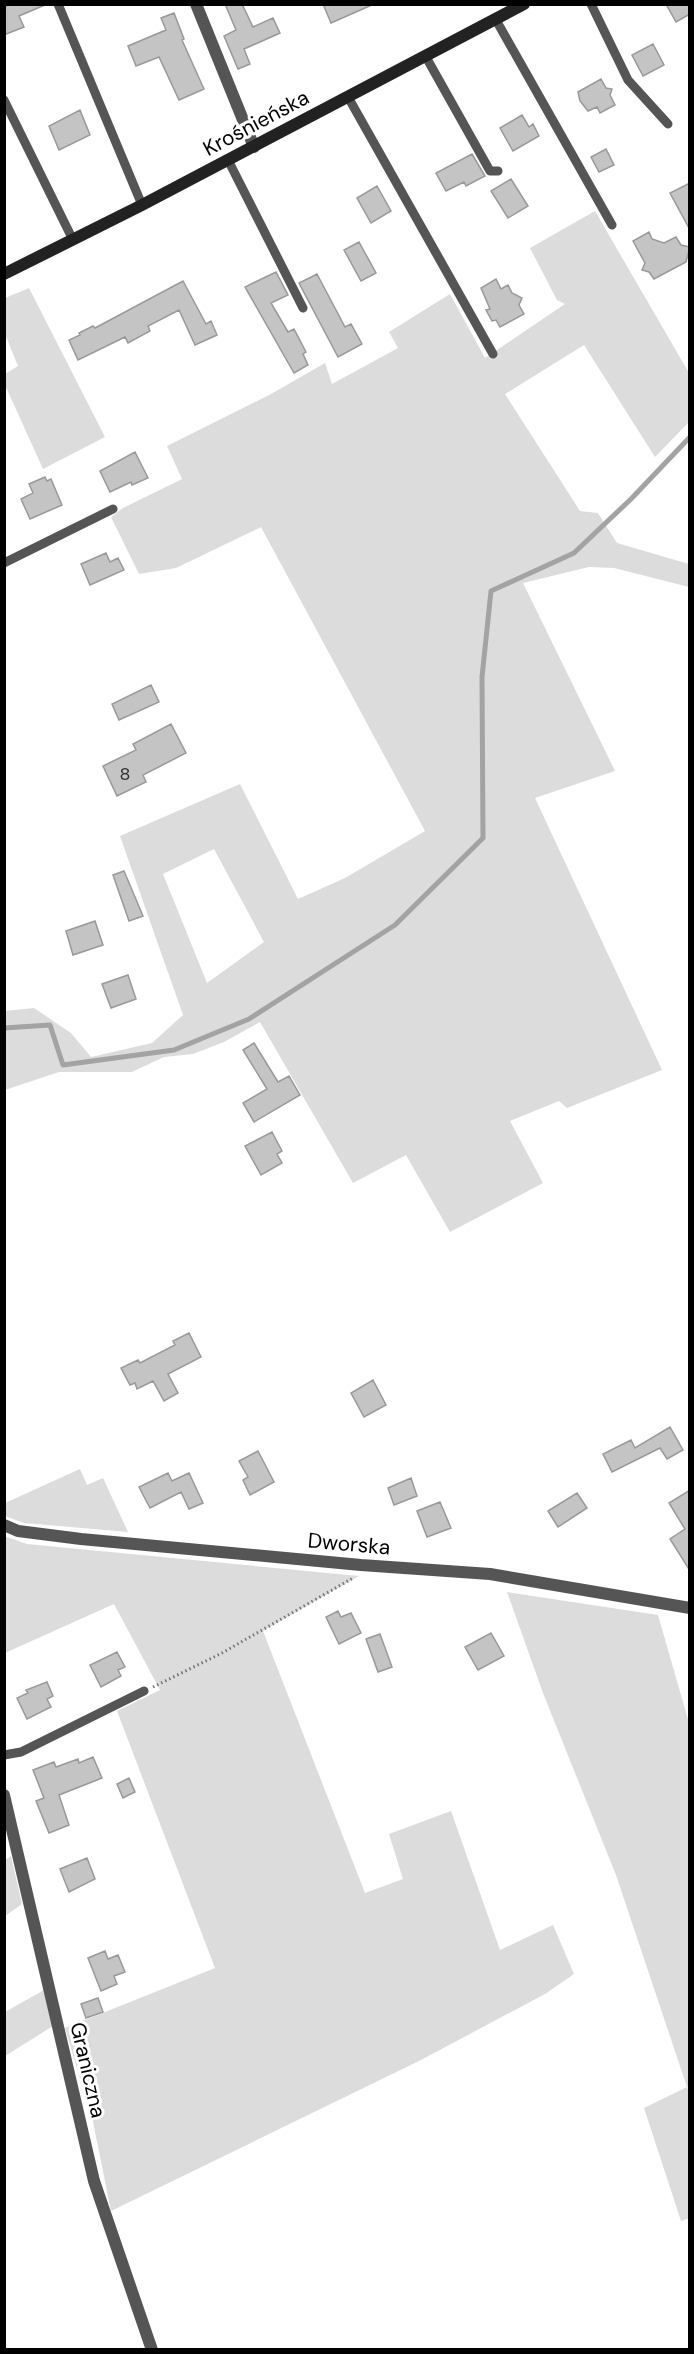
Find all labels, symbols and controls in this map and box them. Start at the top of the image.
street label: Krośnieńska [198,83,314,163]
house number: 8 [120,762,130,786]
street label: Dworska [307,1526,391,1562]
street label: Graniczna [63,2019,113,2121]

